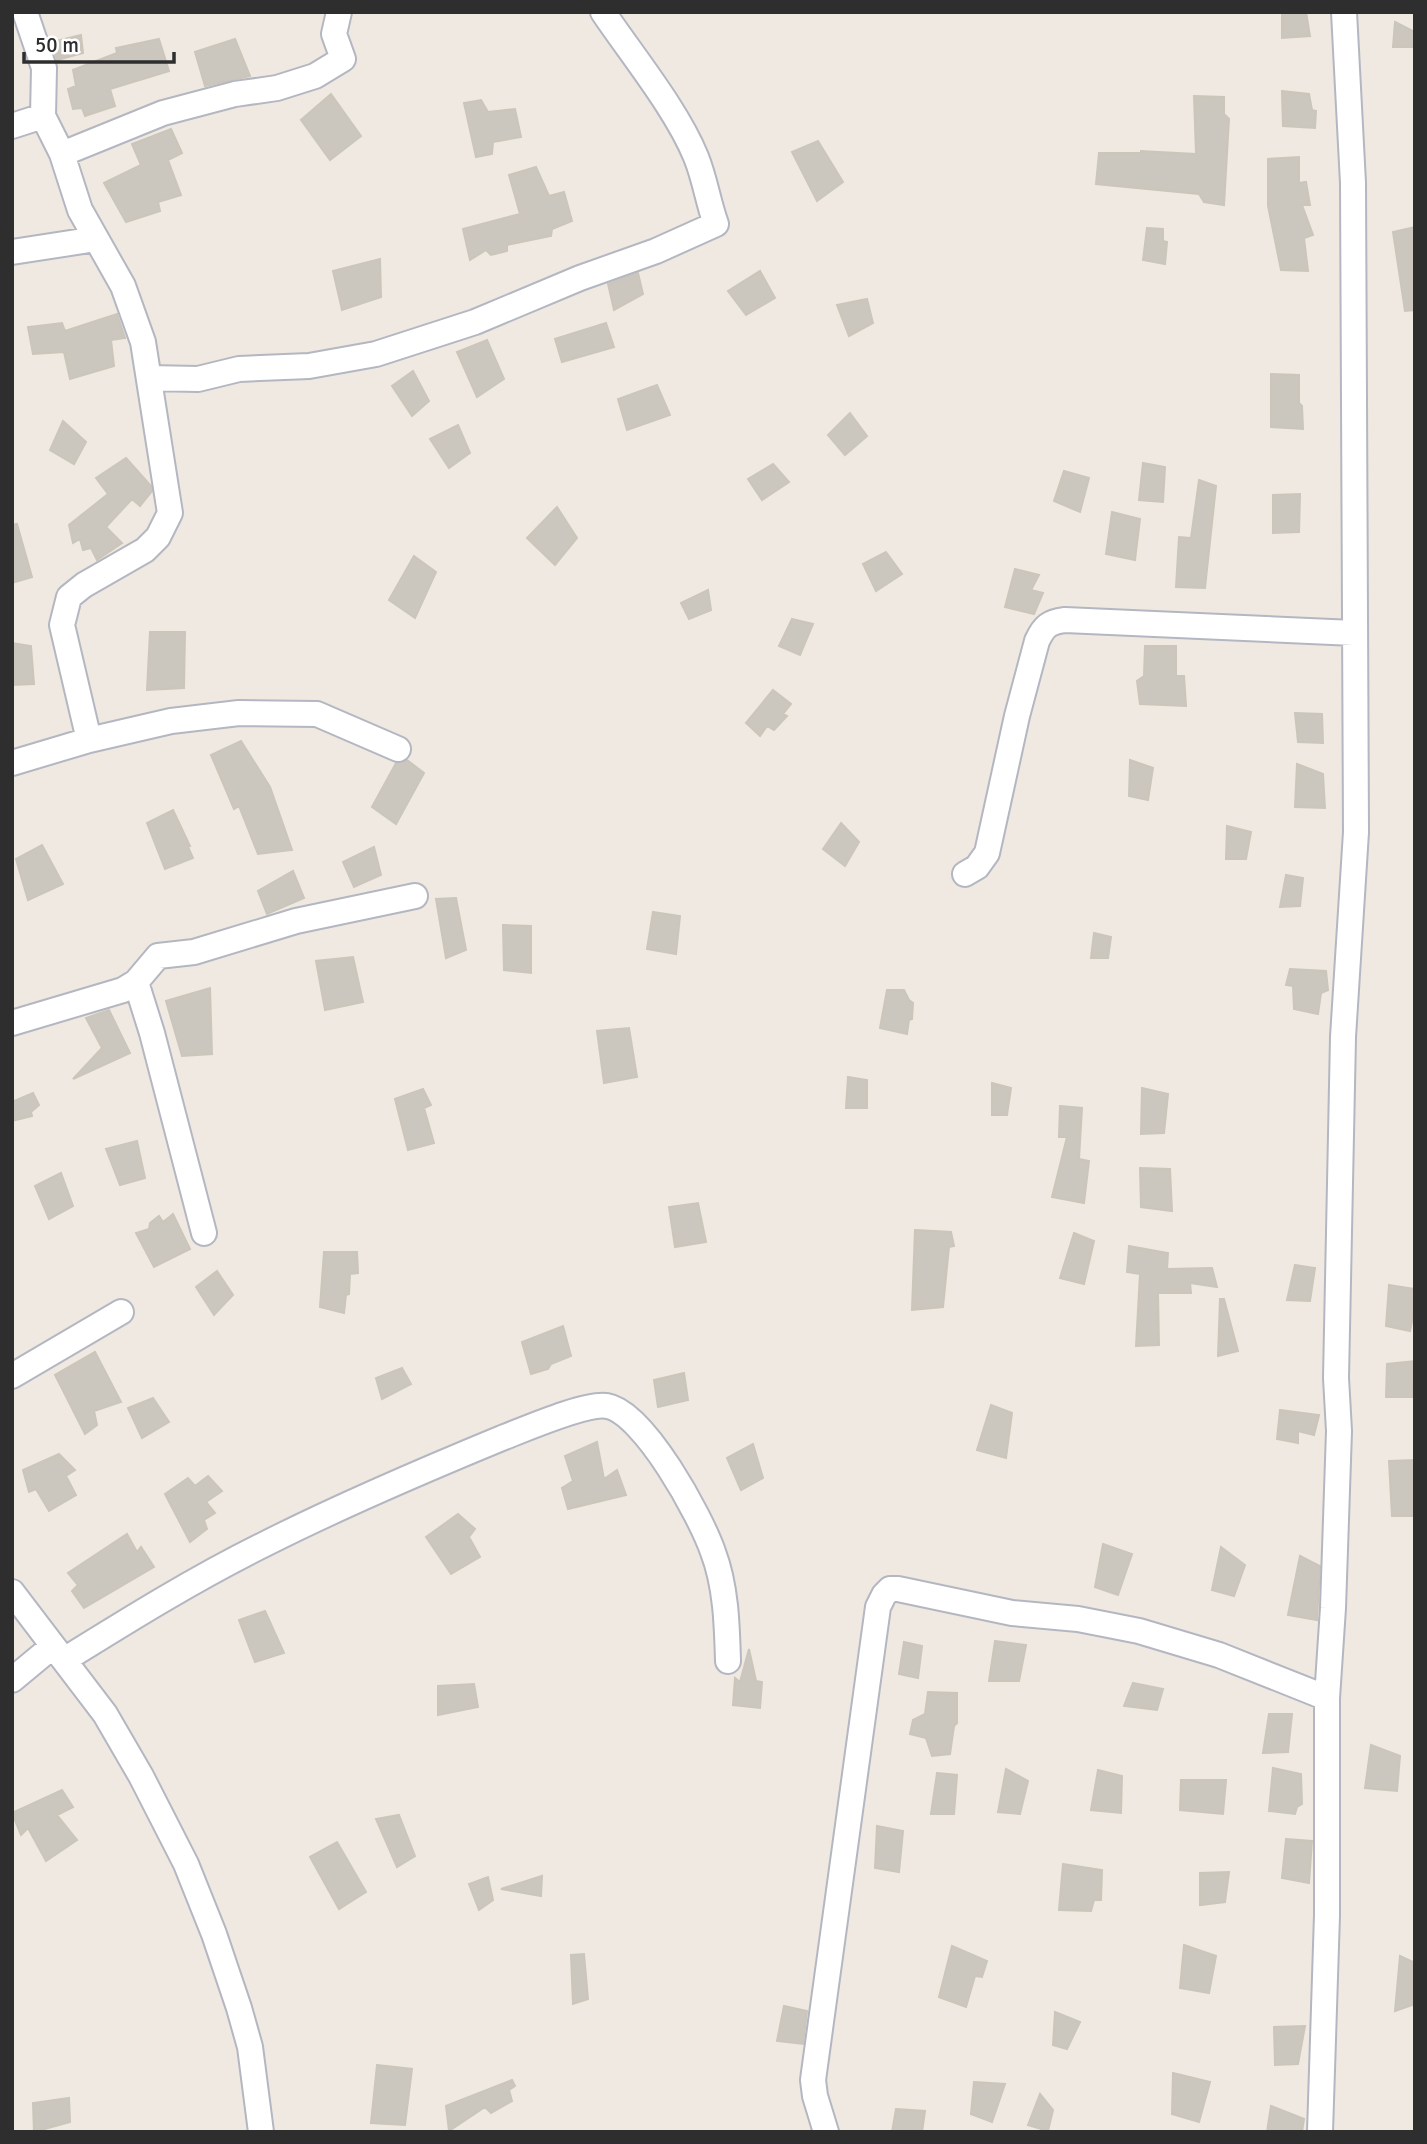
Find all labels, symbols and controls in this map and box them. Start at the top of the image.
scale bar [24,21,175,65]
text: 50 m [35,32,79,58]

